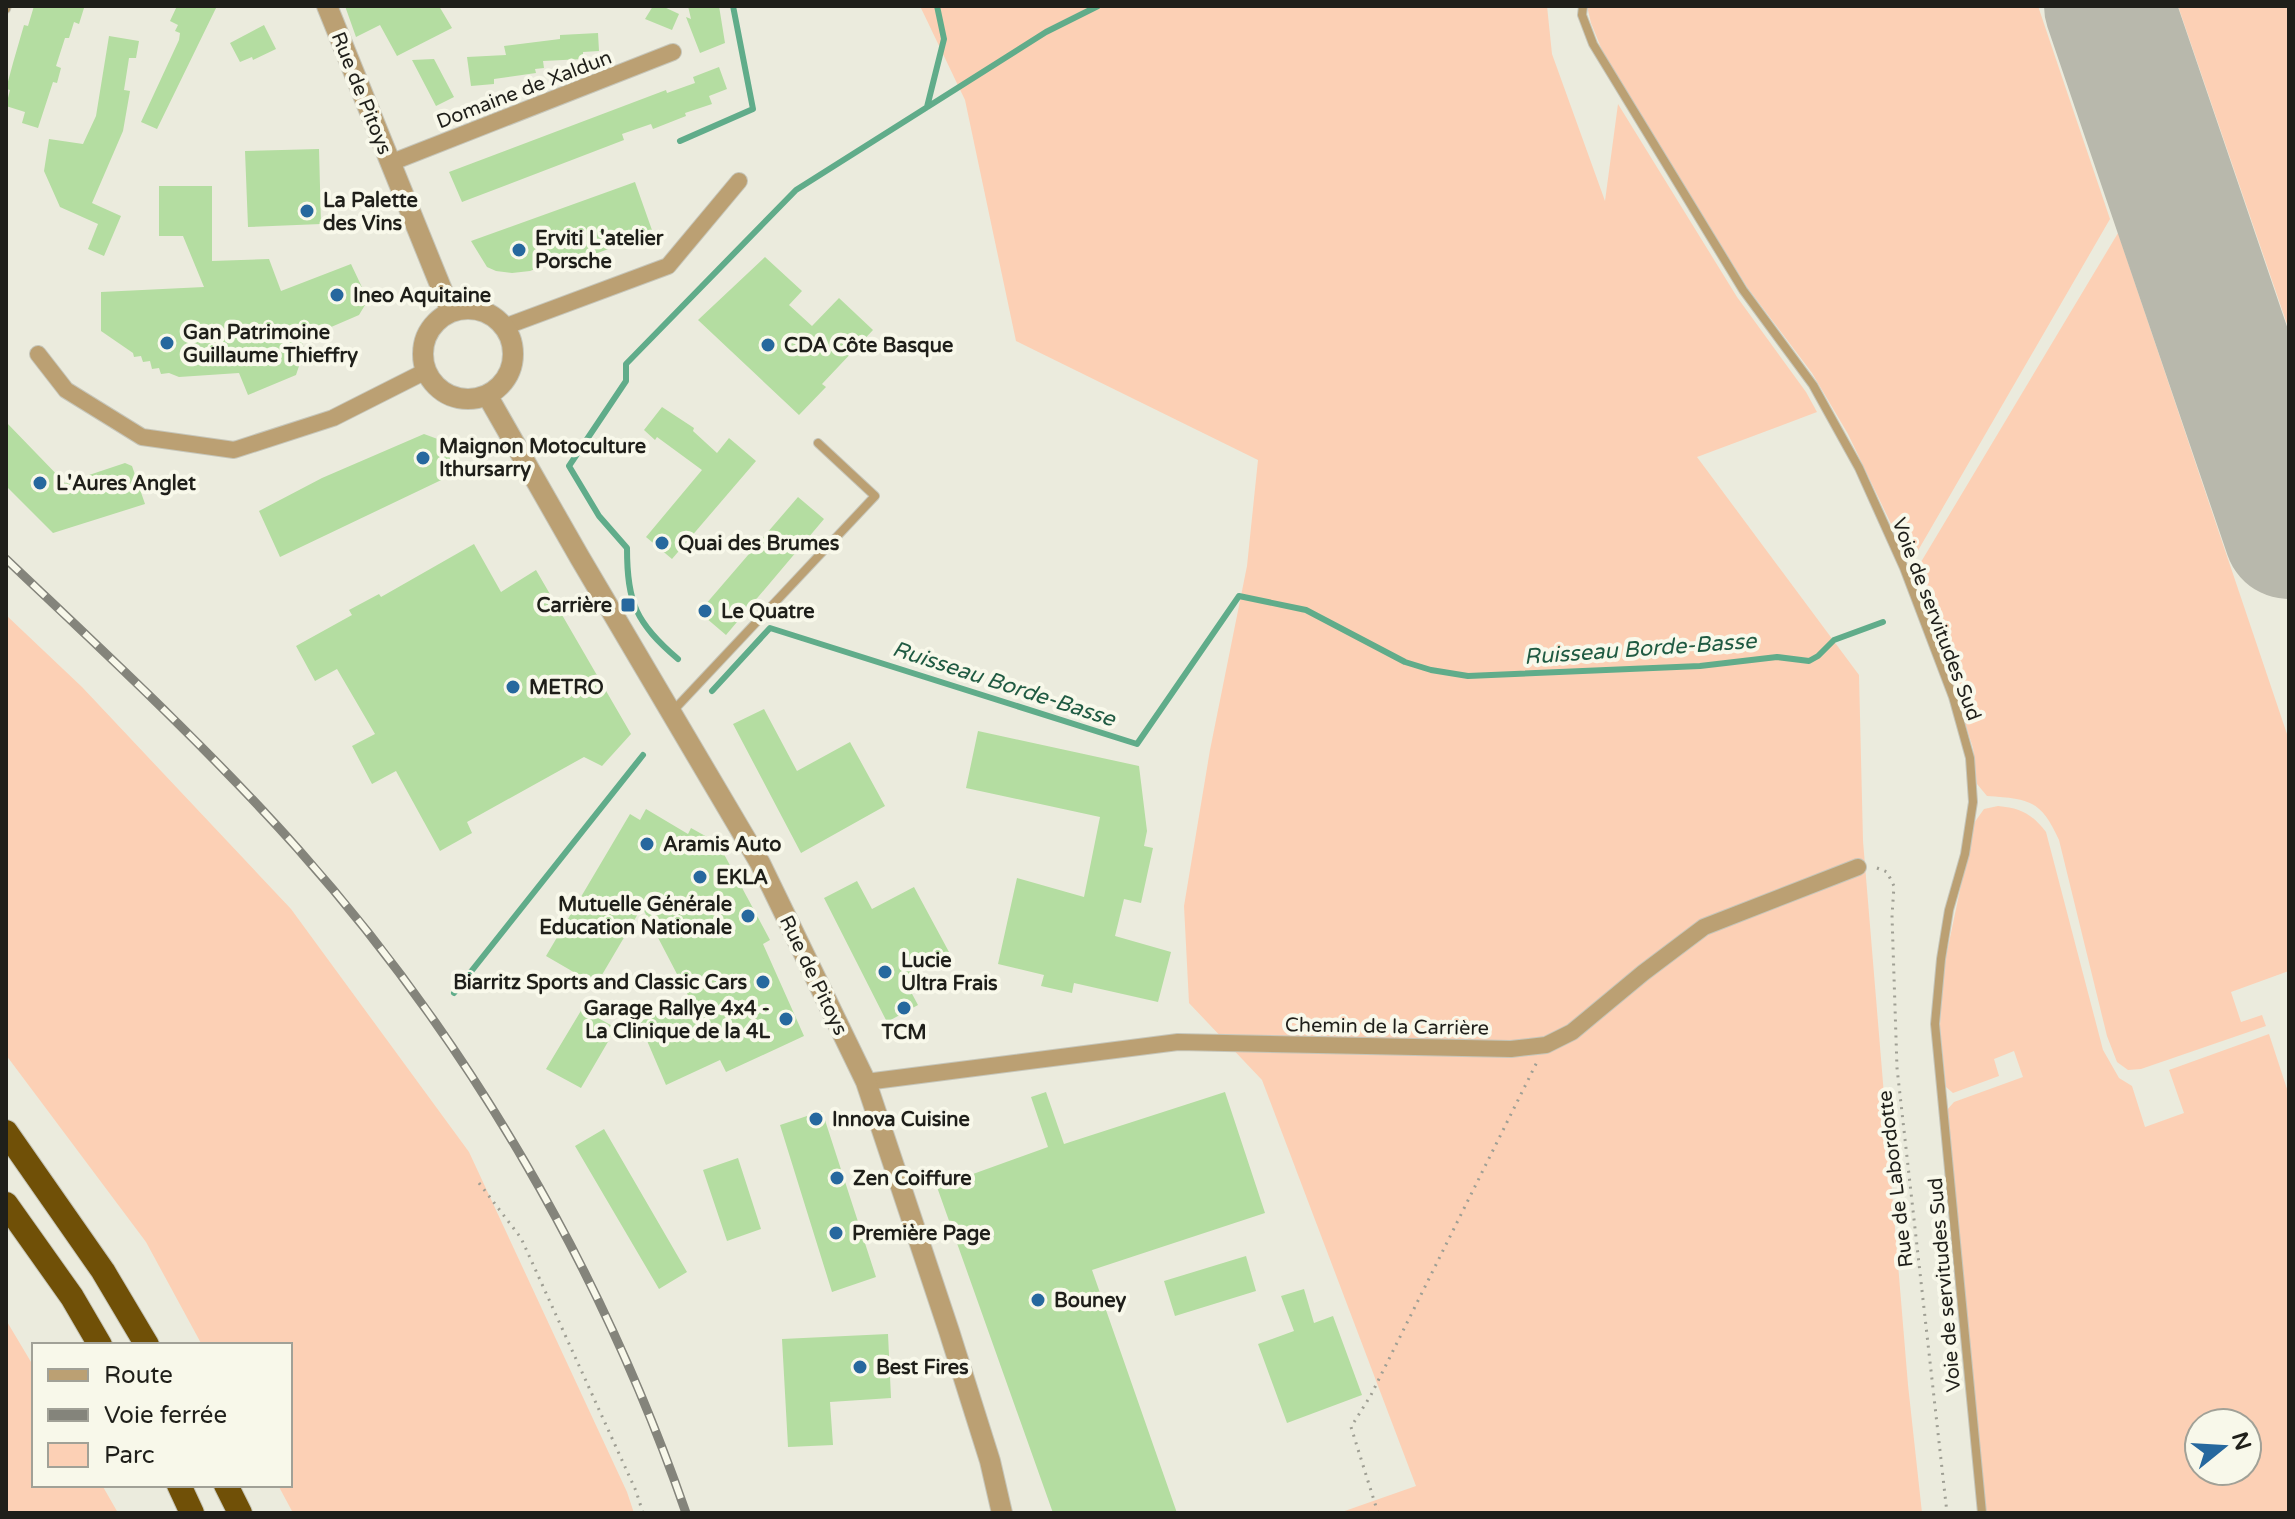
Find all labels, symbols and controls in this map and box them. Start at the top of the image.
street label: Rue de Pitoys [326,29,397,158]
street label: Domaine de Xaldun [433,45,615,134]
place label: La Palette des Vins [323,189,418,236]
marker: La Palette des Vins [298,202,316,220]
place label: Erviti L'atelier Porsche [535,227,664,274]
marker: Erviti L'atelier Porsche [510,241,528,259]
place label: Ineo Aquitaine [353,284,491,308]
marker: Ineo Aquitaine [328,286,346,304]
place label: Gan Patrimoine Guillaume Thieffry [183,321,358,368]
marker: Gan Patrimoine Guillaume Thieffry [158,334,176,352]
place label: CDA Côte Basque [784,334,953,358]
marker: CDA Côte Basque [759,336,777,354]
place label: Maignon Motoculture Ithursarry [439,435,646,482]
marker: Maignon Motoculture Ithursarry [414,449,432,467]
place label: L'Aures Anglet [56,472,196,496]
marker: L'Aures Anglet [31,474,49,492]
street label: Voie de servitudes Sud [1886,515,1986,724]
place label: Quai des Brumes [678,532,840,556]
marker: Quai des Brumes [653,534,671,552]
place label: Carrière [537,594,612,618]
marker: Carrière [619,596,637,614]
place label: Le Quatre [721,600,815,624]
marker: Le Quatre [696,602,714,620]
water label: Ruisseau Borde-Basse [1523,628,1759,670]
water label: Ruisseau Borde-Basse [889,636,1120,733]
place label: METRO [529,676,604,700]
marker: METRO [504,678,522,696]
place label: Aramis Auto [663,833,781,857]
marker: Aramis Auto [638,835,656,853]
place label: EKLA [716,866,768,890]
marker: EKLA [691,868,709,886]
place label: Mutuelle Générale Education Nationale [539,893,732,940]
marker: Mutuelle Générale Education Nationale [739,907,757,925]
street label: Rue de Pitoys [774,912,852,1039]
place label: Lucie Ultra Frais [901,949,998,996]
marker: Lucie Ultra Frais [876,963,894,981]
place label: Biarritz Sports and Classic Cars [453,971,747,995]
marker: Biarritz Sports and Classic Cars [754,973,772,991]
place label: Garage Rallye 4x4 - La Clinique de la 4L [584,997,770,1044]
marker: TCM [895,999,913,1017]
marker: Garage Rallye 4x4 - La Clinique de la 4L [777,1010,795,1028]
street label: Chemin de la Carrière [1285,1013,1489,1041]
place label: TCM [881,1021,926,1045]
street label: Rue de Labordotte [1873,1089,1919,1269]
place label: Innova Cuisine [832,1108,970,1132]
marker: Innova Cuisine [807,1110,825,1128]
place label: Zen Coiffure [853,1167,972,1191]
marker: Zen Coiffure [828,1169,846,1187]
street label: Voie de servitudes Sud [1924,1177,1966,1393]
place label: Première Page [852,1222,991,1246]
marker: Première Page [827,1224,845,1242]
place label: Bouney [1054,1289,1127,1313]
marker: Bouney [1029,1291,1047,1309]
legend [32,1343,292,1487]
place label: Best Fires [876,1356,969,1380]
marker: Best Fires [851,1358,869,1376]
text: Route [104,1361,173,1390]
text: Voie ferrée [104,1401,227,1430]
north arrow [2183,1407,2263,1487]
text: N [2226,1429,2256,1454]
text: Parc [104,1441,155,1470]

